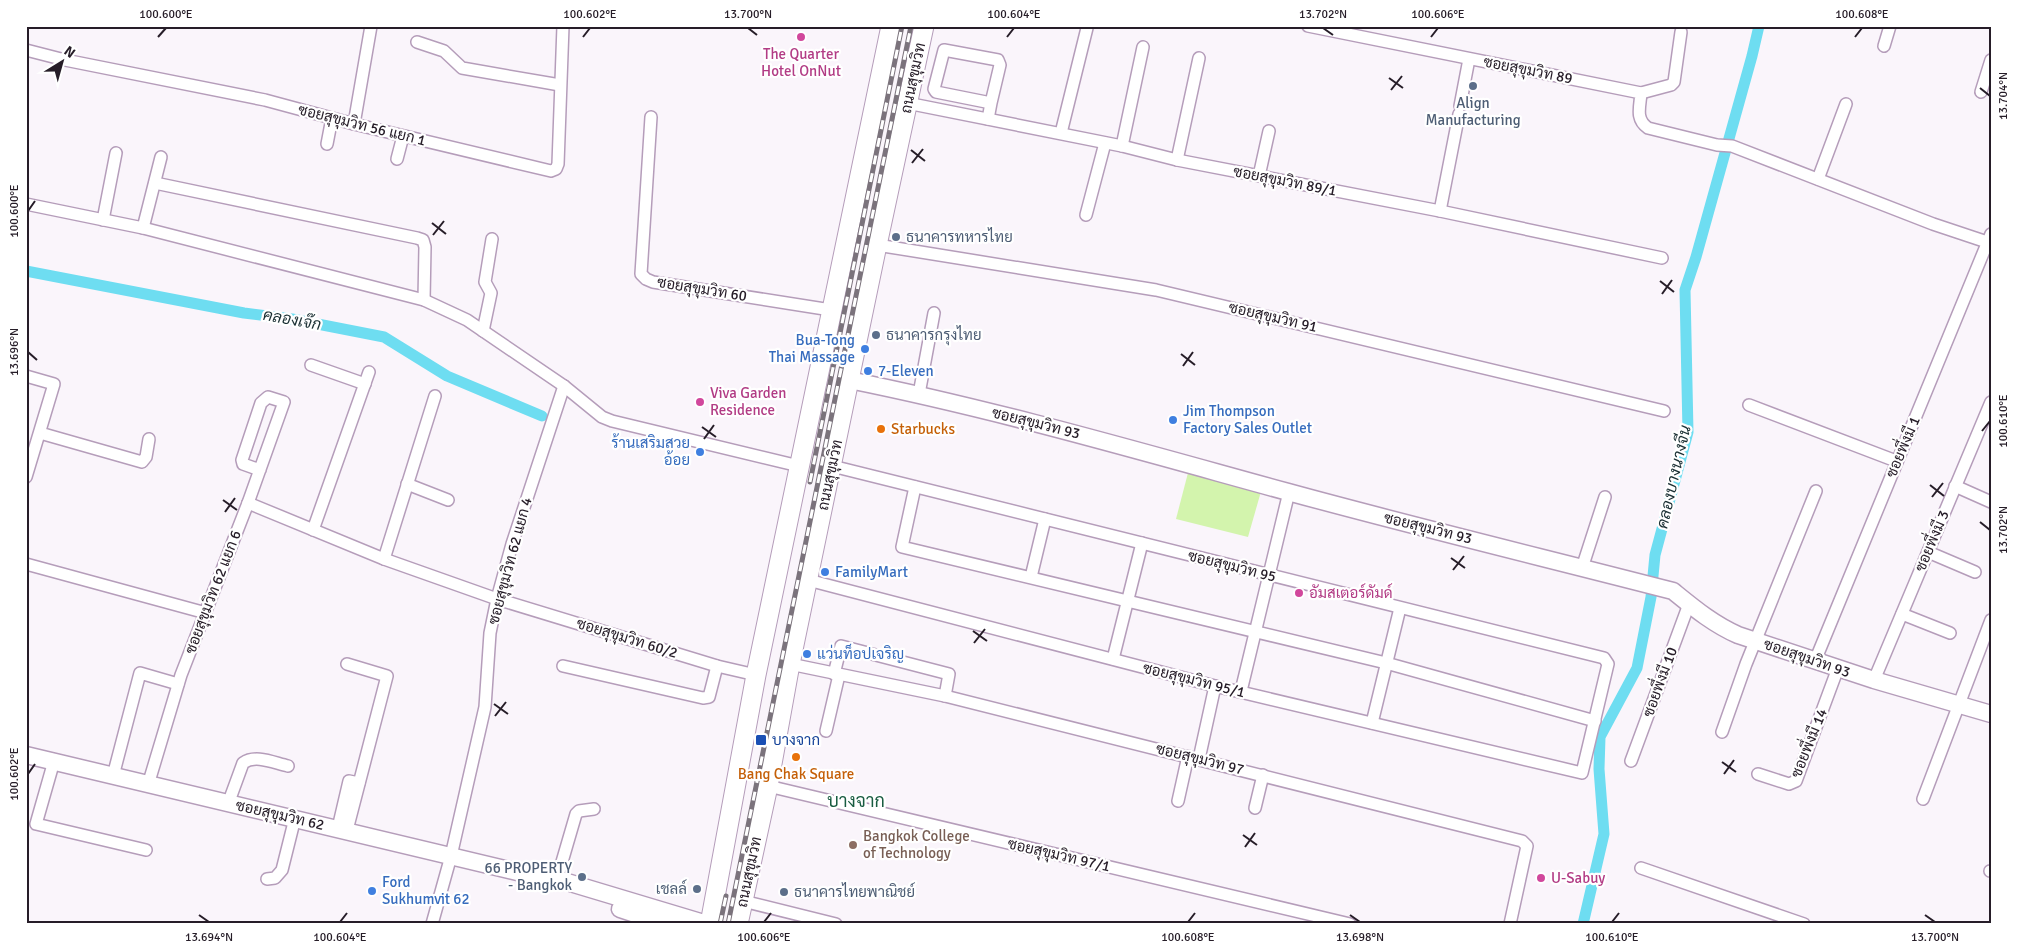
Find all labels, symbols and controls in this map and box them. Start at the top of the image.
text: 100.600°E [139,7,193,22]
text: 100.602°E [563,7,617,22]
text: 13.700°N [724,7,772,22]
text: 100.604°E [987,7,1041,22]
text: 13.702°N [1299,7,1347,22]
text: 100.606°E [1411,7,1465,22]
text: 100.608°E [1835,7,1889,22]
marker: The Quarter Hotel OnNut [795,31,807,43]
north arrow [38,38,88,88]
street label: ถนนสุขุมวิท [897,41,931,116]
text: N [61,42,79,62]
place label: The Quarter Hotel OnNut [761,45,841,80]
street label: ซอยสุขุมวิท 89 [1481,53,1574,89]
text: 13.704°N [1996,72,2011,120]
marker: Align Manufacturing [1467,80,1479,92]
place label: Align Manufacturing [1425,94,1521,129]
street label: ซอยสุขุมวิท 56 แยก 1 [296,100,428,152]
street label: ซอยสุขุมวิท 89/1 [1231,162,1338,202]
text: 100.600°E [7,184,22,238]
place label: ธนาคารทหารไทย [906,227,1013,246]
marker: ธนาคารทหารไทย [890,231,902,243]
street label: ซอยสุขุมวิท 60 [656,273,748,307]
street label: ซอยสุขุมวิท 91 [1226,298,1319,338]
water label: คลองเจ๊ก [261,303,323,335]
place label: ธนาคารกรุงไทย [886,325,982,346]
text: 13.696°N [7,328,22,376]
marker: ธนาคารกรุงไทย [870,329,882,341]
place label: Bua-Tong Thai Massage [769,331,855,366]
marker: Bua-Tong Thai Massage [859,343,871,355]
place label: 7-Eleven [878,362,934,380]
marker: 7-Eleven [862,365,874,377]
place label: Viva Garden Residence [710,384,787,419]
text: 100.610°E [1996,394,2011,448]
marker: Viva Garden Residence [694,396,706,408]
place label: Jim Thompson Factory Sales Outlet [1183,402,1312,437]
street label: ซอยสุขุมวิท 93 [989,403,1082,445]
street label: ซอยพึ่งมี 1 [1877,411,1924,480]
marker: Jim Thompson Factory Sales Outlet [1167,414,1179,426]
place label: Starbucks [891,420,955,438]
marker: Starbucks [875,423,887,435]
water label: คลองบางนางจีน [1650,423,1696,531]
place label: ร้านเสริมสวย อ้อย [611,433,690,469]
street label: ถนนสุขุมวิท [814,438,848,513]
marker: ร้านเสริมสวย อ้อย [694,446,706,458]
street label: ซอยสุขุมวิท 62 แยก 4 [484,495,538,627]
street label: ซอยพึ่งมี 3 [1906,505,1953,574]
text: 13.702°N [1996,506,2011,554]
street label: ซอยสุขุมวิท 93 [1381,508,1474,550]
street label: ซอยสุขุมวิท 62 แยก 6 [181,528,247,657]
street label: ซอยสุขุมวิท 95 [1185,546,1278,588]
place label: FamilyMart [835,563,908,581]
marker: FamilyMart [819,566,831,578]
place label: อัมสเตอร์ดัมด์ [1309,583,1393,602]
marker: อัมสเตอร์ดัมด์ [1293,587,1305,599]
street label: ซอยสุขุมวิท 60/2 [574,614,680,664]
street label: ซอยสุขุมวิท 93 [1761,635,1853,683]
place label: แว่นท็อปเจริญ [817,643,904,663]
street label: ซอยพึ่งมี 10 [1633,643,1681,719]
marker: แว่นท็อปเจริญ [801,648,813,660]
street label: ซอยสุขุมวิท 95/1 [1140,659,1247,703]
street label: ซอยพึ่งมี 14 [1781,704,1831,780]
place label: บางจาก [772,731,820,749]
marker: บางจาก [754,733,768,747]
street label: ซอยสุขุมวิท 97 [1153,739,1246,781]
text: 100.602°E [7,747,22,801]
marker: Bang Chak Square [790,751,802,763]
place label: Bang Chak Square [738,765,854,783]
district label: บางจาก [827,790,885,812]
street label: ซอยสุขุมวิท 62 [233,796,326,836]
place label: Bangkok College of Technology [863,827,970,862]
street label: ซอยสุขุมวิท 97/1 [1005,834,1112,878]
street label: ถนนสุขุมวิท [733,835,767,910]
marker: Bangkok College of Technology [847,839,859,851]
place label: 66 PROPERTY - Bangkok [485,859,572,894]
place label: U-Sabuy [1551,869,1605,887]
marker: 66 PROPERTY - Bangkok [576,871,588,883]
marker: U-Sabuy [1535,872,1547,884]
place label: Ford Sukhumvit 62 [382,873,470,908]
place label: เชลล์ [656,879,687,898]
place label: ธนาคารไทยพาณิชย์ [794,882,915,901]
marker: เชลล์ [691,883,703,895]
marker: Ford Sukhumvit 62 [366,885,378,897]
marker: ธนาคารไทยพาณิชย์ [778,886,790,898]
text: 13.694°N [185,930,233,945]
text: 100.604°E [313,930,367,945]
text: 100.606°E [737,930,791,945]
text: 100.608°E [1161,930,1215,945]
text: 13.698°N [1336,930,1384,945]
text: 100.610°E [1585,930,1639,945]
text: 13.700°N [1911,930,1959,945]

